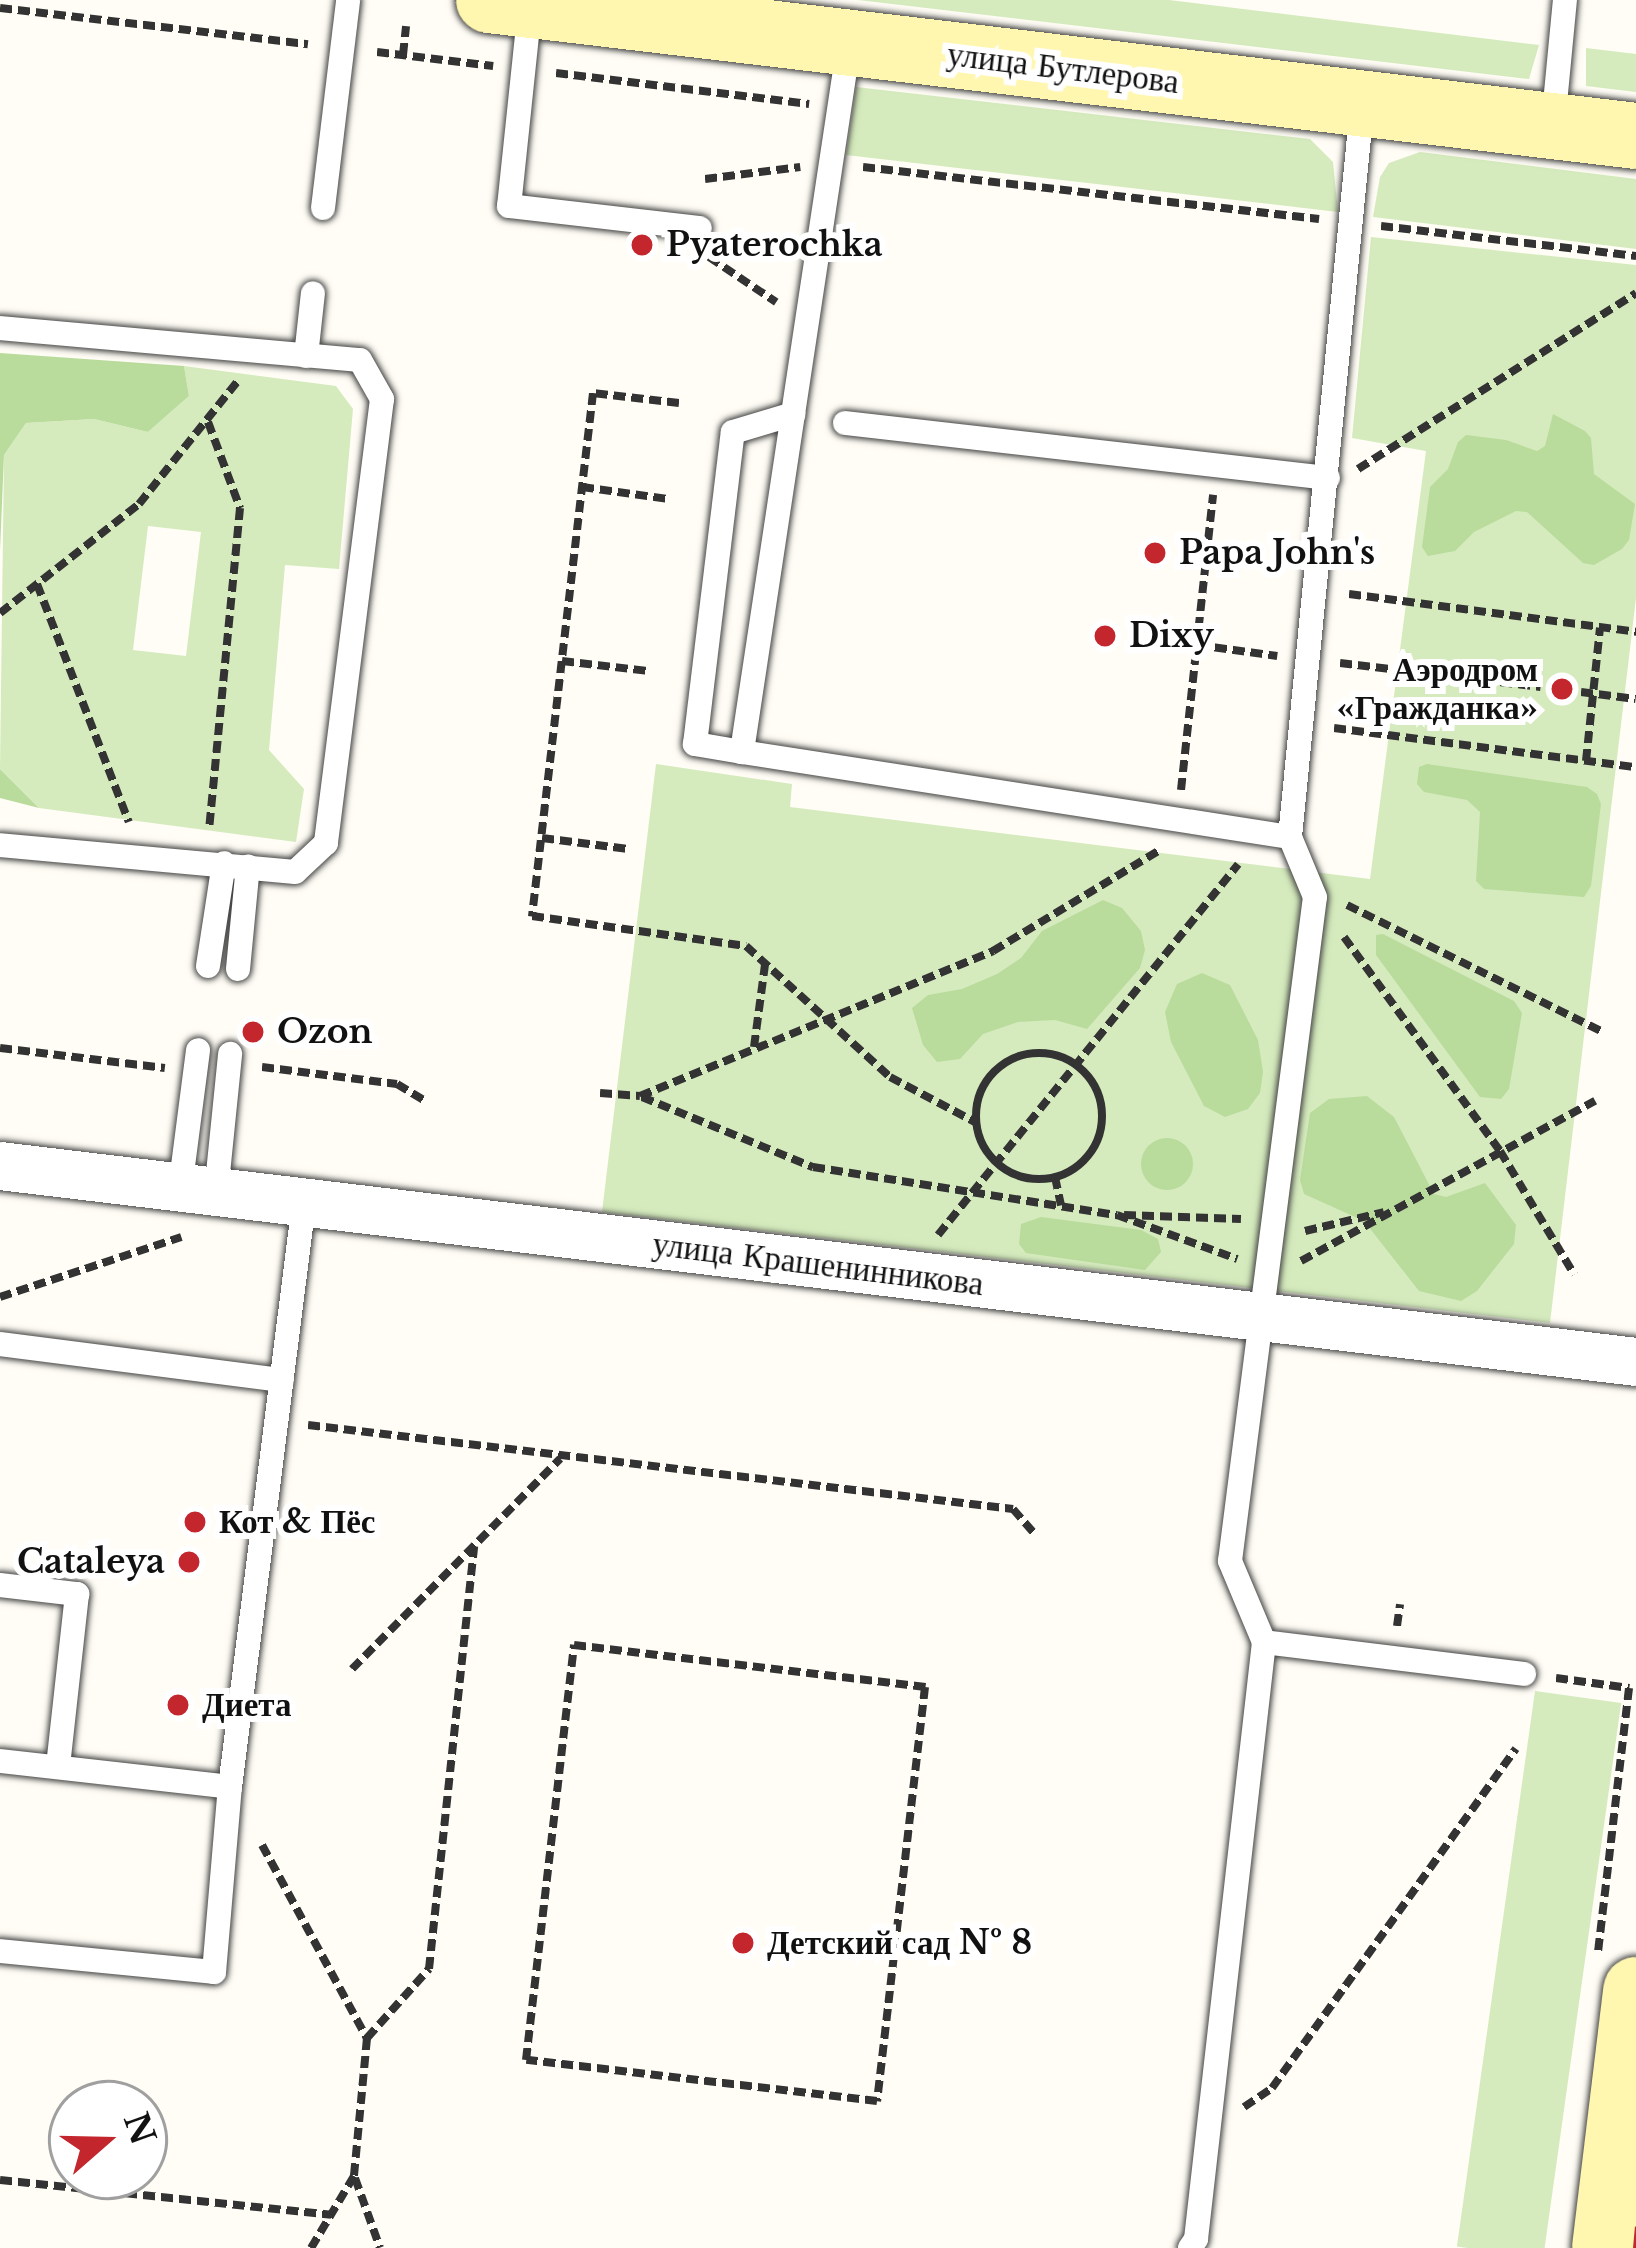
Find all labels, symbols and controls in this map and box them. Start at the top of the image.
street label: улица Бутлерова [945,34,1181,102]
place label: Pyaterochka [666,225,883,265]
marker: Pyaterochka [629,232,655,258]
place label: Papa John's [1179,533,1375,573]
marker: Papa John's [1142,540,1168,566]
place label: Dixy [1129,616,1214,656]
marker: Dixy [1092,623,1118,649]
place label: Аэродром «Гражданка» [1337,650,1538,728]
marker: Аэродром «Гражданка» [1549,676,1575,702]
place label: Ozon [277,1012,372,1052]
marker: Ozon [240,1019,266,1045]
street label: улица Крашенинникова [650,1224,986,1304]
place label: Кот & Пёс [219,1502,375,1542]
marker: Кот & Пёс [182,1509,208,1535]
place label: Cataleya [17,1542,165,1582]
marker: Cataleya [176,1549,202,1575]
place label: Диета [202,1685,291,1725]
marker: Диета [165,1692,191,1718]
place label: Детский сад № 8 [767,1923,1032,1963]
marker: Детский сад № 8 [730,1930,756,1956]
north arrow [48,2080,168,2200]
text: N [115,2107,164,2150]

